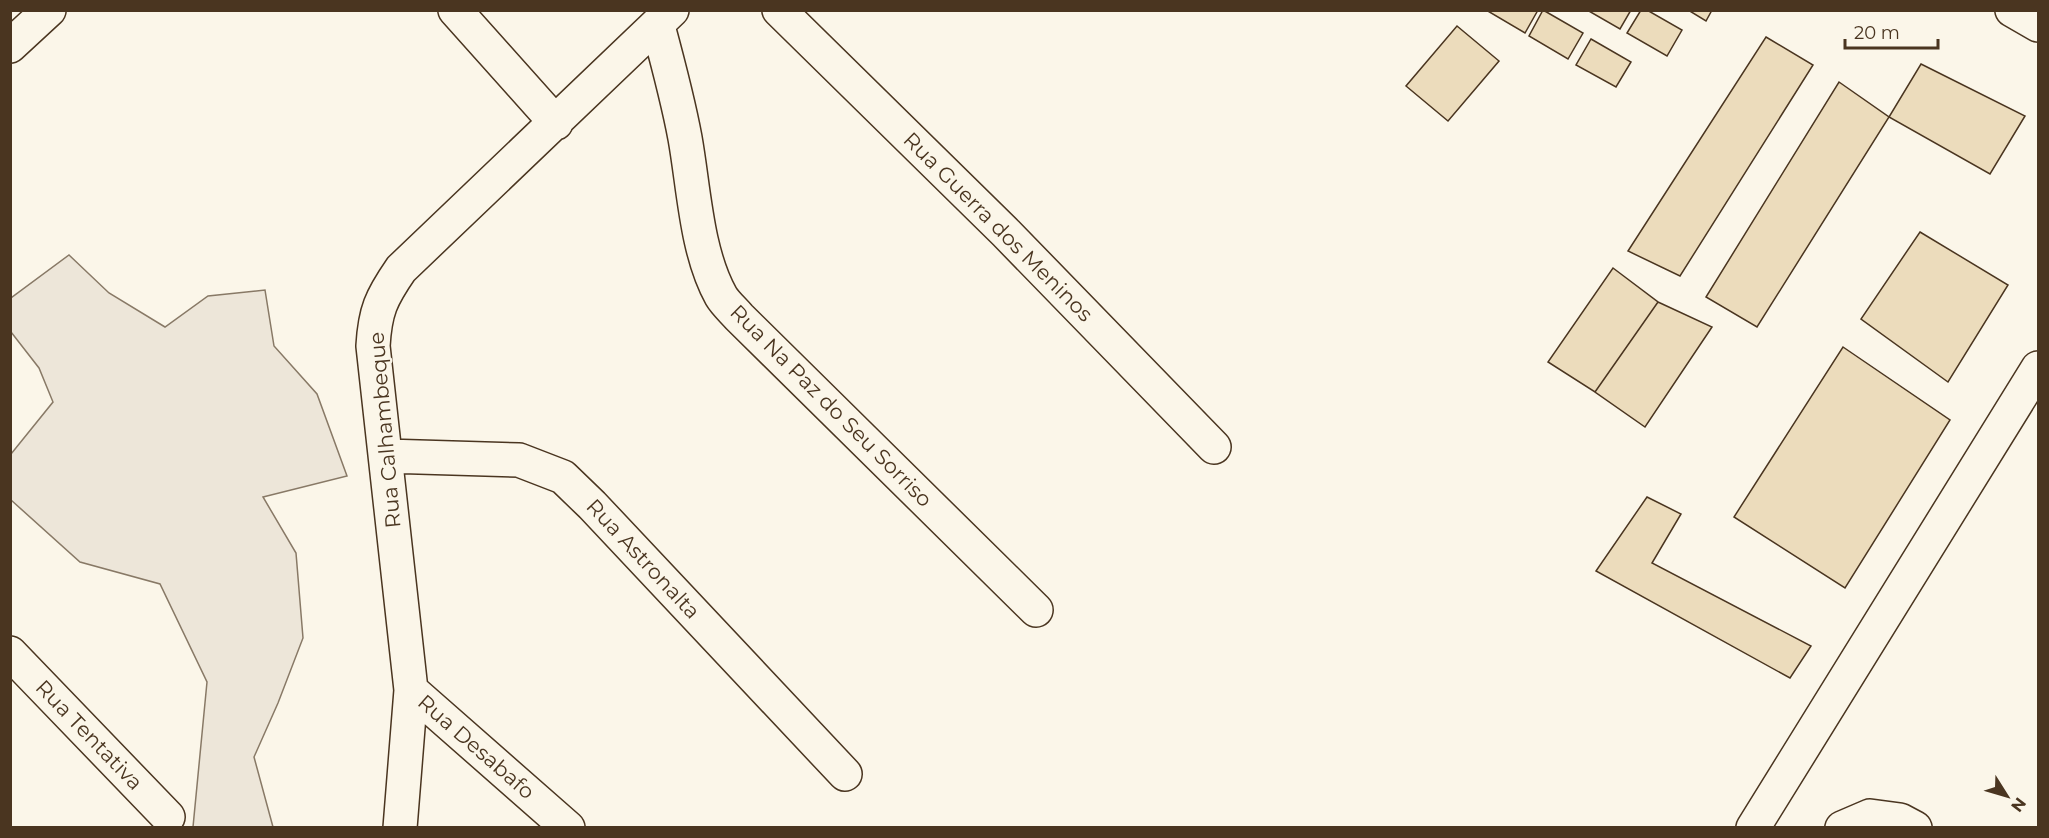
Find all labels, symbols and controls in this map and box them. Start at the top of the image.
scale bar [1845,12,1938,50]
text: 20 m [1854,22,1900,44]
street label: Rua Guerra dos Meninos [899,127,1098,326]
street label: Rua Na Paz do Seu Sorriso [725,299,938,512]
street label: Rua Calhambeque [363,331,406,529]
street label: Rua Astronalta [581,494,705,624]
street label: Rua Tentativa [31,675,148,795]
street label: Rua Desabafo [413,689,540,804]
north arrow [1977,766,2037,826]
text: N [2007,794,2030,816]

